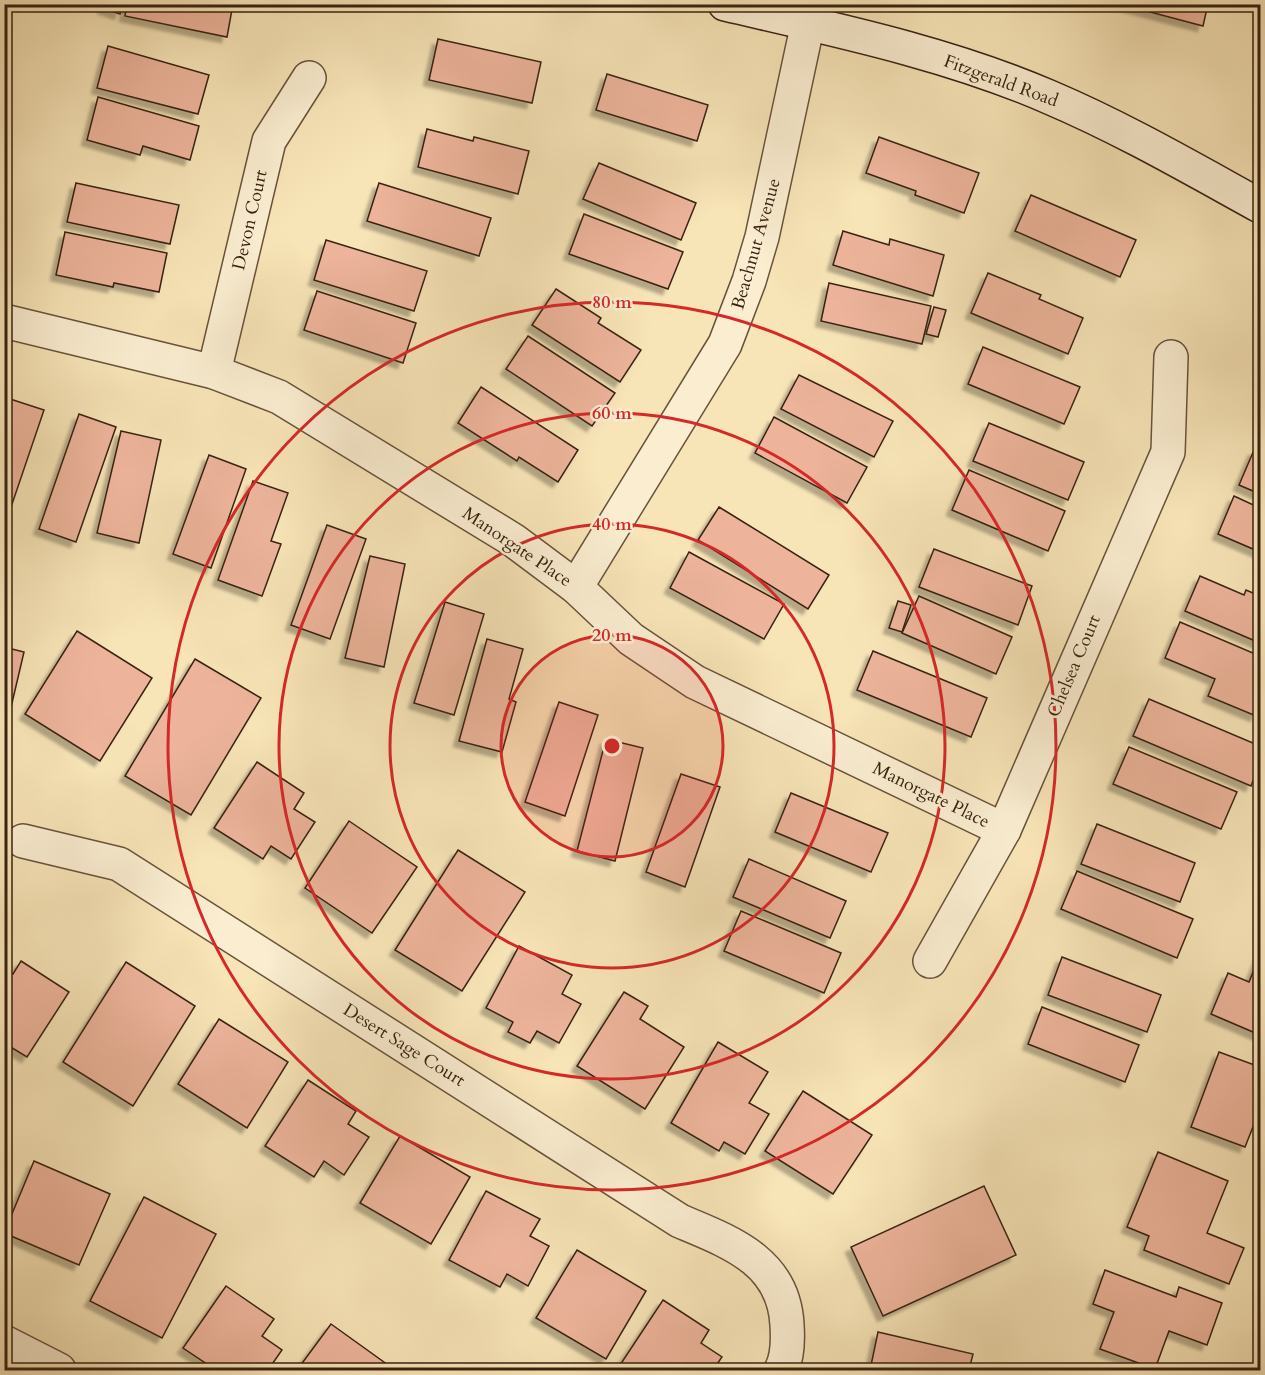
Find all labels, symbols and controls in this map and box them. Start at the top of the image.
street label: Fitzgerald Road [940,49,1062,113]
street label: Devon Court [226,167,274,273]
street label: Beachnut Avenue [725,176,787,312]
text: 80 m [592,290,632,315]
text: 60 m [592,401,632,426]
street label: Manorgate Place [457,501,577,593]
text: 40 m [592,512,632,537]
street label: Chelsea Court [1041,611,1107,721]
text: 20 m [592,623,632,648]
centre of rings [602,736,622,756]
street label: Manorgate Place [868,756,994,834]
street label: Desert Sage Court [338,997,470,1093]

